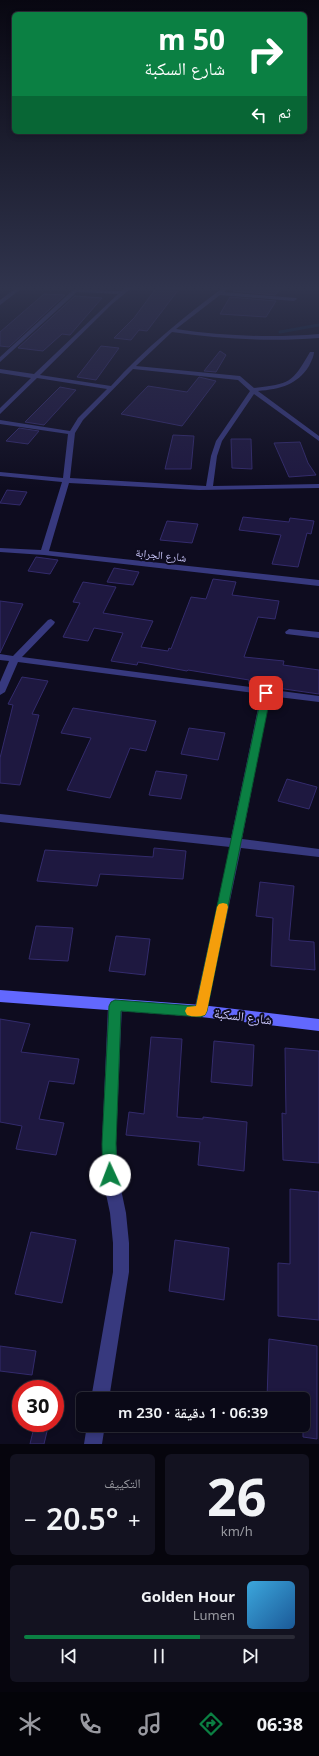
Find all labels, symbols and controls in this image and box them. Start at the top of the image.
text: 50 m [158,20,225,58]
icon: right [239,28,291,80]
text: شارع السكبة [144,56,225,80]
text: ثم [278,102,291,122]
icon: left [248,104,270,126]
street label: شارع الجرابة [135,544,187,565]
pin [249,676,283,710]
icon: arrive [255,682,277,704]
street label: شارع السكبة [213,1004,273,1029]
position arrow [89,1154,131,1196]
speed limit sign: 30 [12,1380,64,1432]
text: 06:39 · 1 دقيقة · 230 m [118,1402,268,1422]
text: 26 [207,1460,267,1531]
text: التكييف [104,1474,141,1492]
text: 20.5° [46,1498,119,1539]
text: − [24,1504,37,1534]
text: + [128,1504,140,1534]
text: km/h [221,1522,253,1540]
text: Golden Hour [141,1586,235,1606]
text: Lumen [193,1606,235,1624]
icon: previous [58,1645,80,1667]
icon: pause [148,1645,170,1667]
icon: next [239,1645,261,1667]
icon: climate [16,1710,44,1738]
icon: phone [76,1710,104,1738]
icon: music [136,1710,164,1738]
icon: directions [197,1710,225,1738]
text: 06:38 [257,1712,303,1736]

